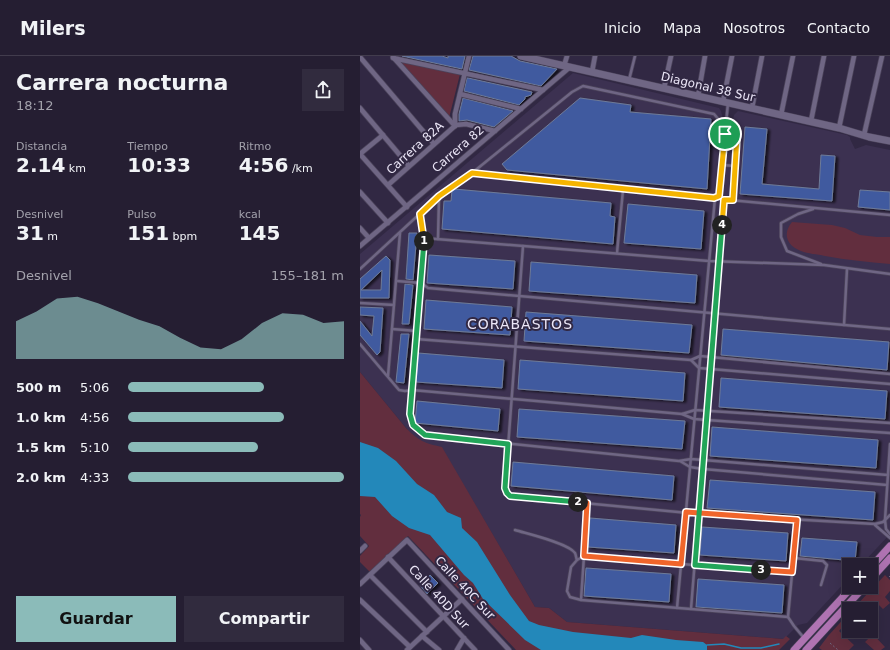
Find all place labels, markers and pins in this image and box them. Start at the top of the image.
pin [708,117,742,151]
pin: 4 [712,215,732,235]
pin: 1 [414,231,434,251]
pin: 2 [568,492,588,512]
pin: 3 [751,560,771,580]

